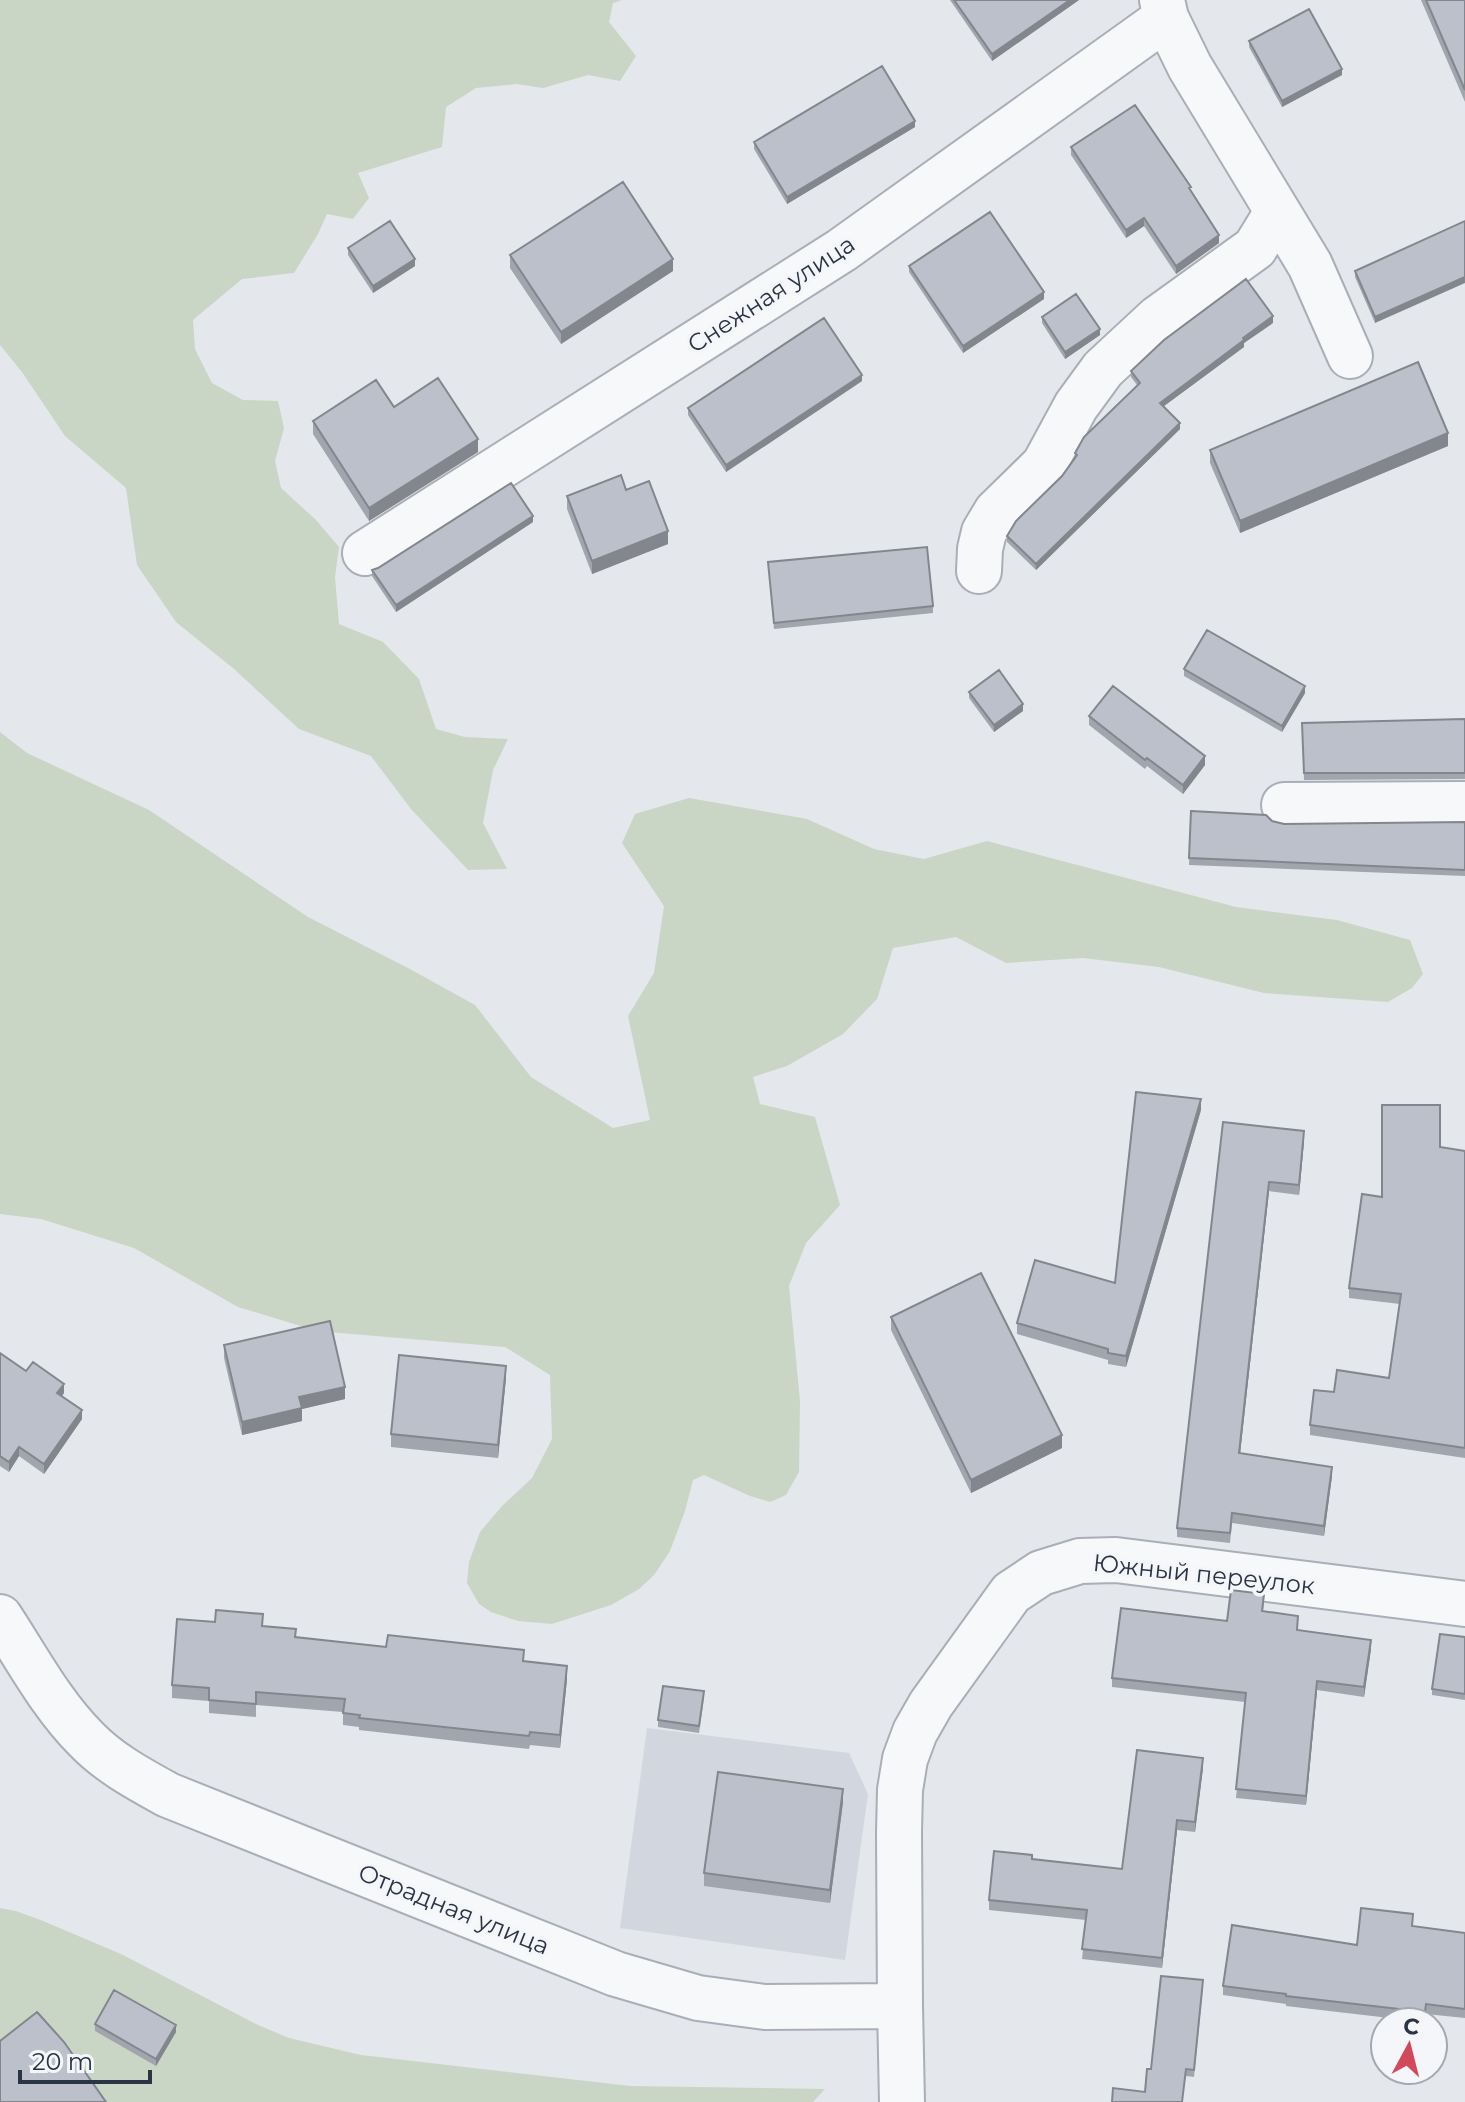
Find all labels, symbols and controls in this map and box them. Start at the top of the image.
street label: Снежная улица [682,229,860,359]
street label: Южный переулок [1092,1548,1316,1600]
street label: Отрадная улица [354,1857,554,1961]
north arrow [1369,2006,1449,2086]
text: С [1402,2012,1421,2041]
scale bar [20,2034,150,2084]
text: 20 m [32,2047,93,2076]

